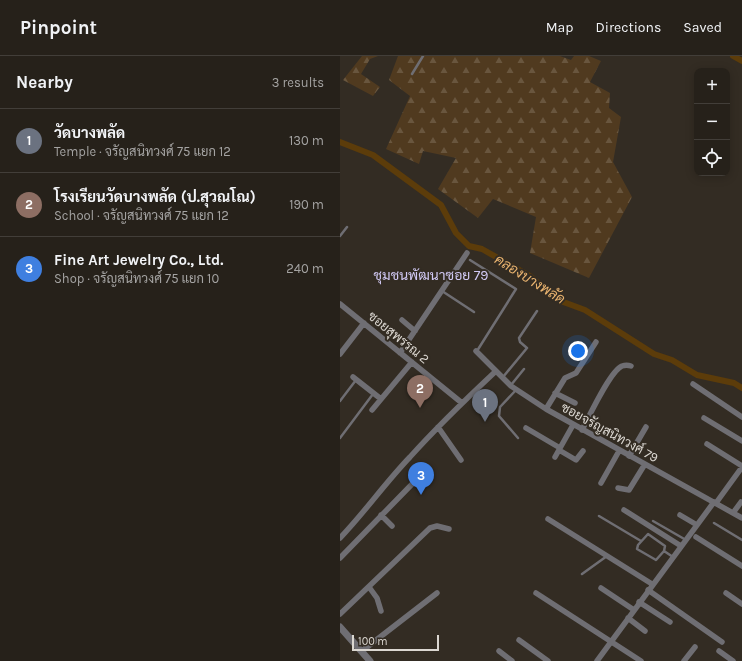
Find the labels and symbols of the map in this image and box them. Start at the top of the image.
water label: คลองบางพลัด [491,251,568,308]
district label: ชุมชนพัฒนาซอย 79 [374,267,488,285]
street label: ซอยสุพรรณ 2 [364,308,432,368]
your location [568,341,588,361]
pin: 2 [407,375,433,408]
pin: 1 [472,389,498,422]
street label: ซอยจรัญสนิทวงศ์ 79 [558,398,662,466]
pin: 3 [408,462,434,495]
scale bar [352,633,439,652]

